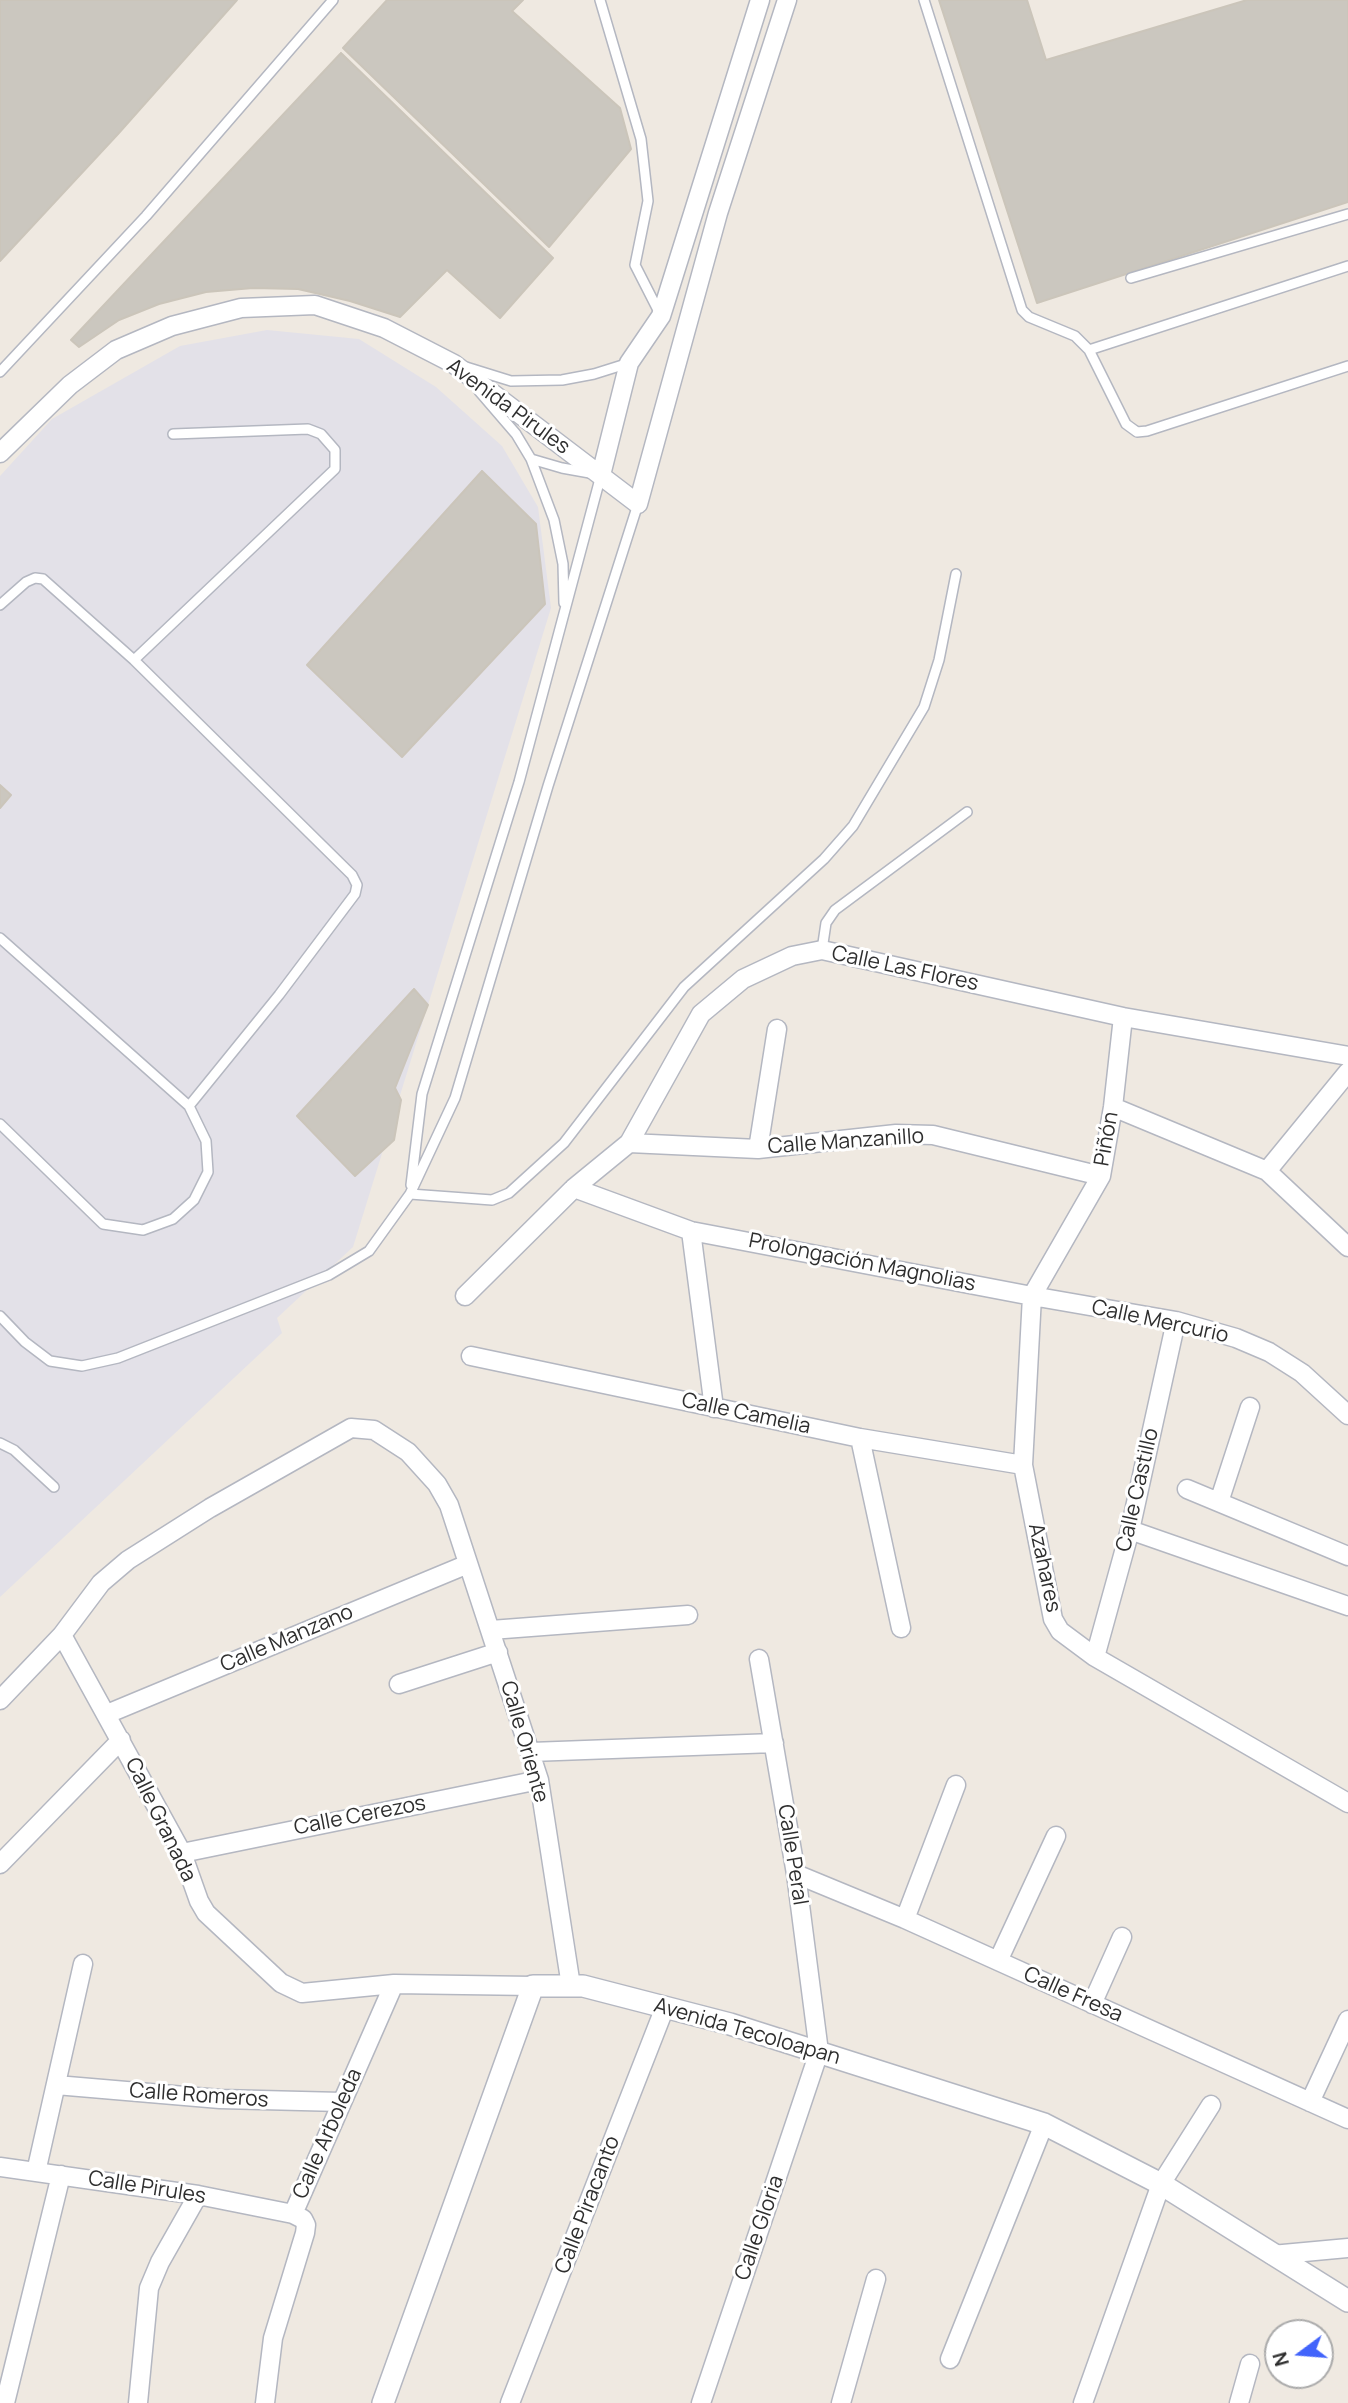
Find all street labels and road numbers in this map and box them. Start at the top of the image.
street label: Avenida Pirules [441,354,575,460]
street label: Calle Las Flores [829,941,981,997]
street label: Piñón [1090,1110,1124,1168]
street label: Calle Manzanillo [767,1124,925,1160]
street label: Prolongación Magnolias [746,1229,978,1297]
street label: Calle Mercurio [1089,1295,1231,1349]
street label: Calle Camelia [679,1388,813,1440]
street label: Calle Castillo [1112,1426,1164,1554]
street label: Azahares [1022,1521,1066,1615]
street label: Calle Manzano [217,1600,357,1678]
street label: Calle Oriente [495,1678,553,1806]
street label: Calle Granada [119,1754,201,1886]
street label: Calle Cerezos [292,1791,428,1841]
street label: Calle Peral [772,1803,812,1907]
street label: Calle Fresa [1020,1962,1126,2028]
street label: Avenida Tecoloapan [651,1993,843,2071]
street label: Calle Arboleda [288,2065,368,2203]
street label: Calle Romeros [129,2079,269,2113]
street label: Calle Piracanto [550,2133,626,2277]
street label: Calle Pirules [86,2166,208,2210]
street label: Calle Gloria [730,2172,790,2284]

